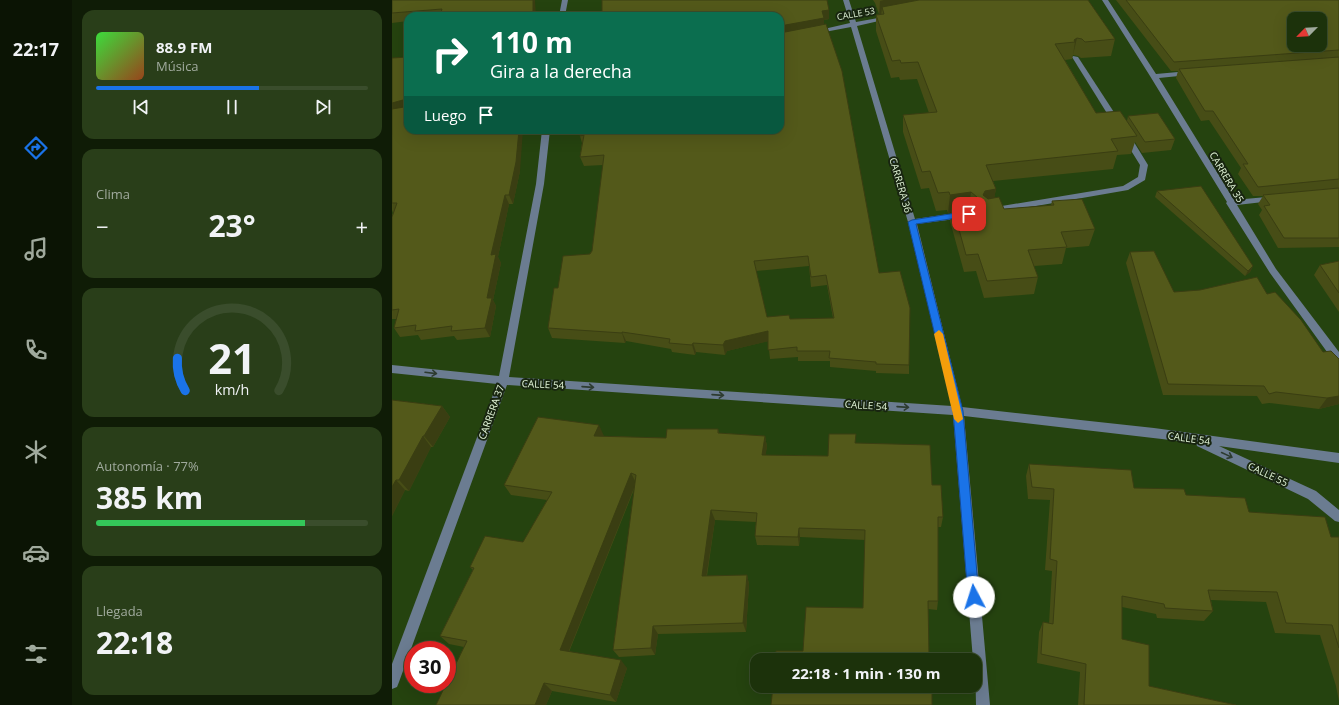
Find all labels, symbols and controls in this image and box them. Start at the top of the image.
street label: CALLE 53 [836,4,876,23]
north arrow [1287,12,1327,52]
map controls [1287,12,1327,52]
text: 110 m [490,23,573,61]
icon: right [424,28,476,80]
text: 22:17 [13,37,59,61]
text: 88.9 FM [156,37,212,57]
text: Música [156,57,199,75]
text: Gira a la derecha [490,59,632,83]
icon: previous [130,96,152,118]
icon: pause [221,96,243,118]
icon: next [312,96,334,118]
icon: arrive [475,104,497,126]
text: Luego [424,105,467,125]
icon: directions [22,134,50,162]
street label: CARRERA 35 [1206,149,1248,205]
street label: CARRERA 36 [886,156,916,215]
text: Clima [96,185,130,203]
pin [952,197,986,231]
icon: arrive [958,203,980,225]
text: 23° [208,205,256,246]
text: − [96,211,109,241]
text: + [355,211,368,241]
icon: music [22,235,50,263]
text: 21 [208,329,256,385]
icon: phone [22,336,50,364]
one-way arrow [424,369,437,377]
street label: CALLE 54 [521,376,565,392]
text: km/h [215,379,249,398]
street label: CARRERA 37 [475,383,507,441]
one-way arrow [581,383,594,390]
one-way arrow [711,392,724,399]
street label: CALLE 54 [844,397,888,413]
one-way arrow [896,404,909,411]
street label: CALLE 54 [1167,428,1211,448]
icon: climate [22,438,50,466]
one-way arrow [1221,452,1233,459]
text: Autonomía · 77% [96,457,199,475]
street label: CALLE 55 [1246,459,1291,489]
text: 385 km [96,477,203,518]
icon: car [22,539,50,567]
position arrow [953,576,995,618]
text: Llegada [96,602,143,620]
text: 22:18 [96,622,173,663]
icon: filters [22,640,50,668]
speed limit sign: 30 [404,641,456,693]
text: 22:18 · 1 min · 130 m [792,663,940,683]

